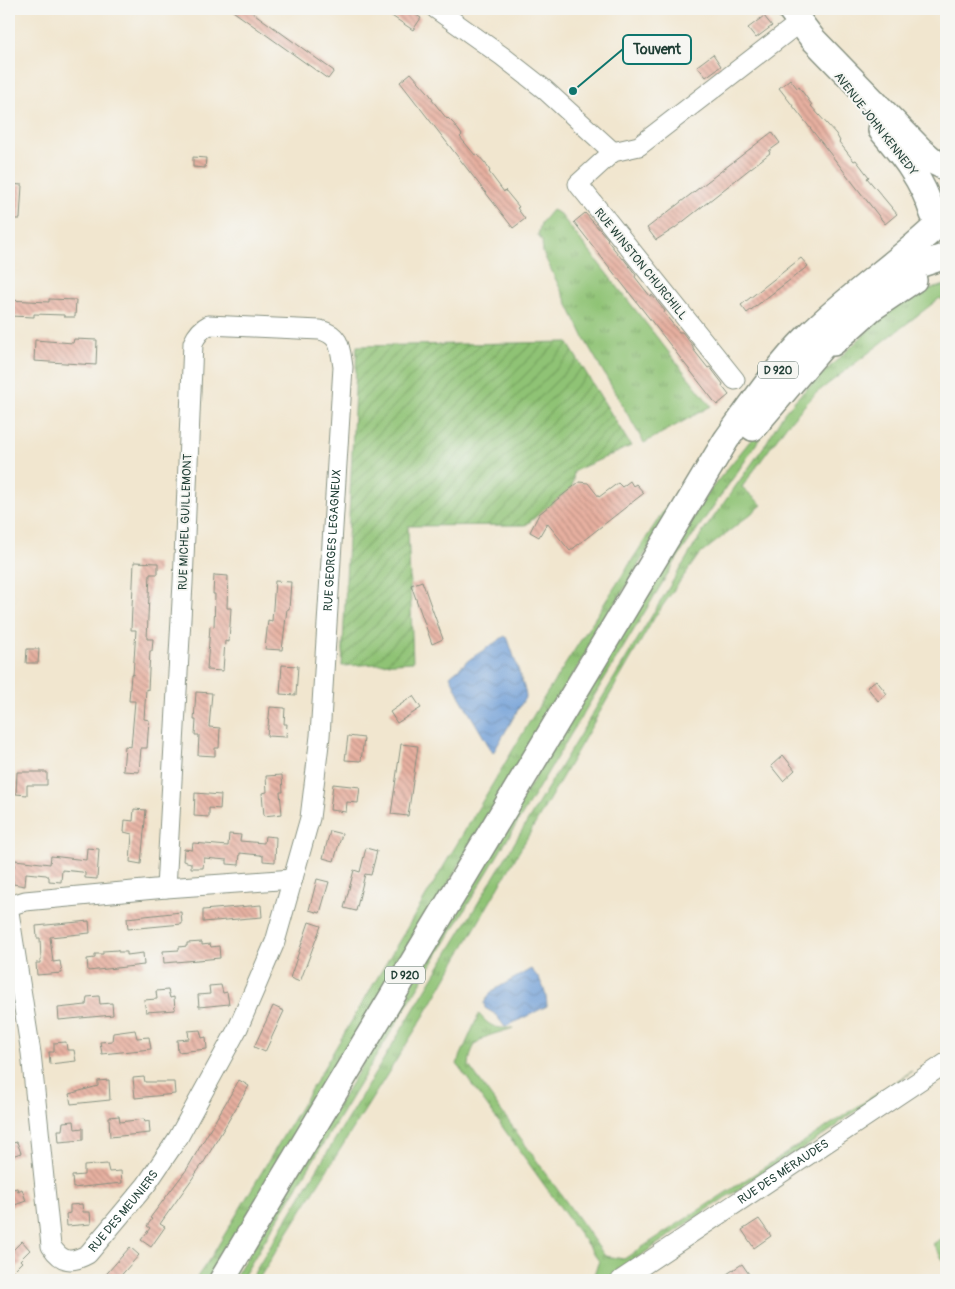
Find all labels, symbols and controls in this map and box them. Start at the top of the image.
callout: Touvent [623,35,691,64]
text: Touvent [632,41,681,58]
street label: AVENUE JOHN KENNEDY [831,70,921,179]
street label: RUE WINSTON CHURCHILL [591,205,690,323]
road number: D 920 [758,362,798,378]
street label: RUE MICHEL GUILLEMONT [176,453,195,590]
street label: RUE GEORGES LEGAGNEUX [321,469,345,612]
road number: D 920 [385,966,425,984]
street label: RUE DES MÉRAUDES [735,1136,832,1208]
street label: RUE DES MEUNIERS [86,1168,162,1256]

